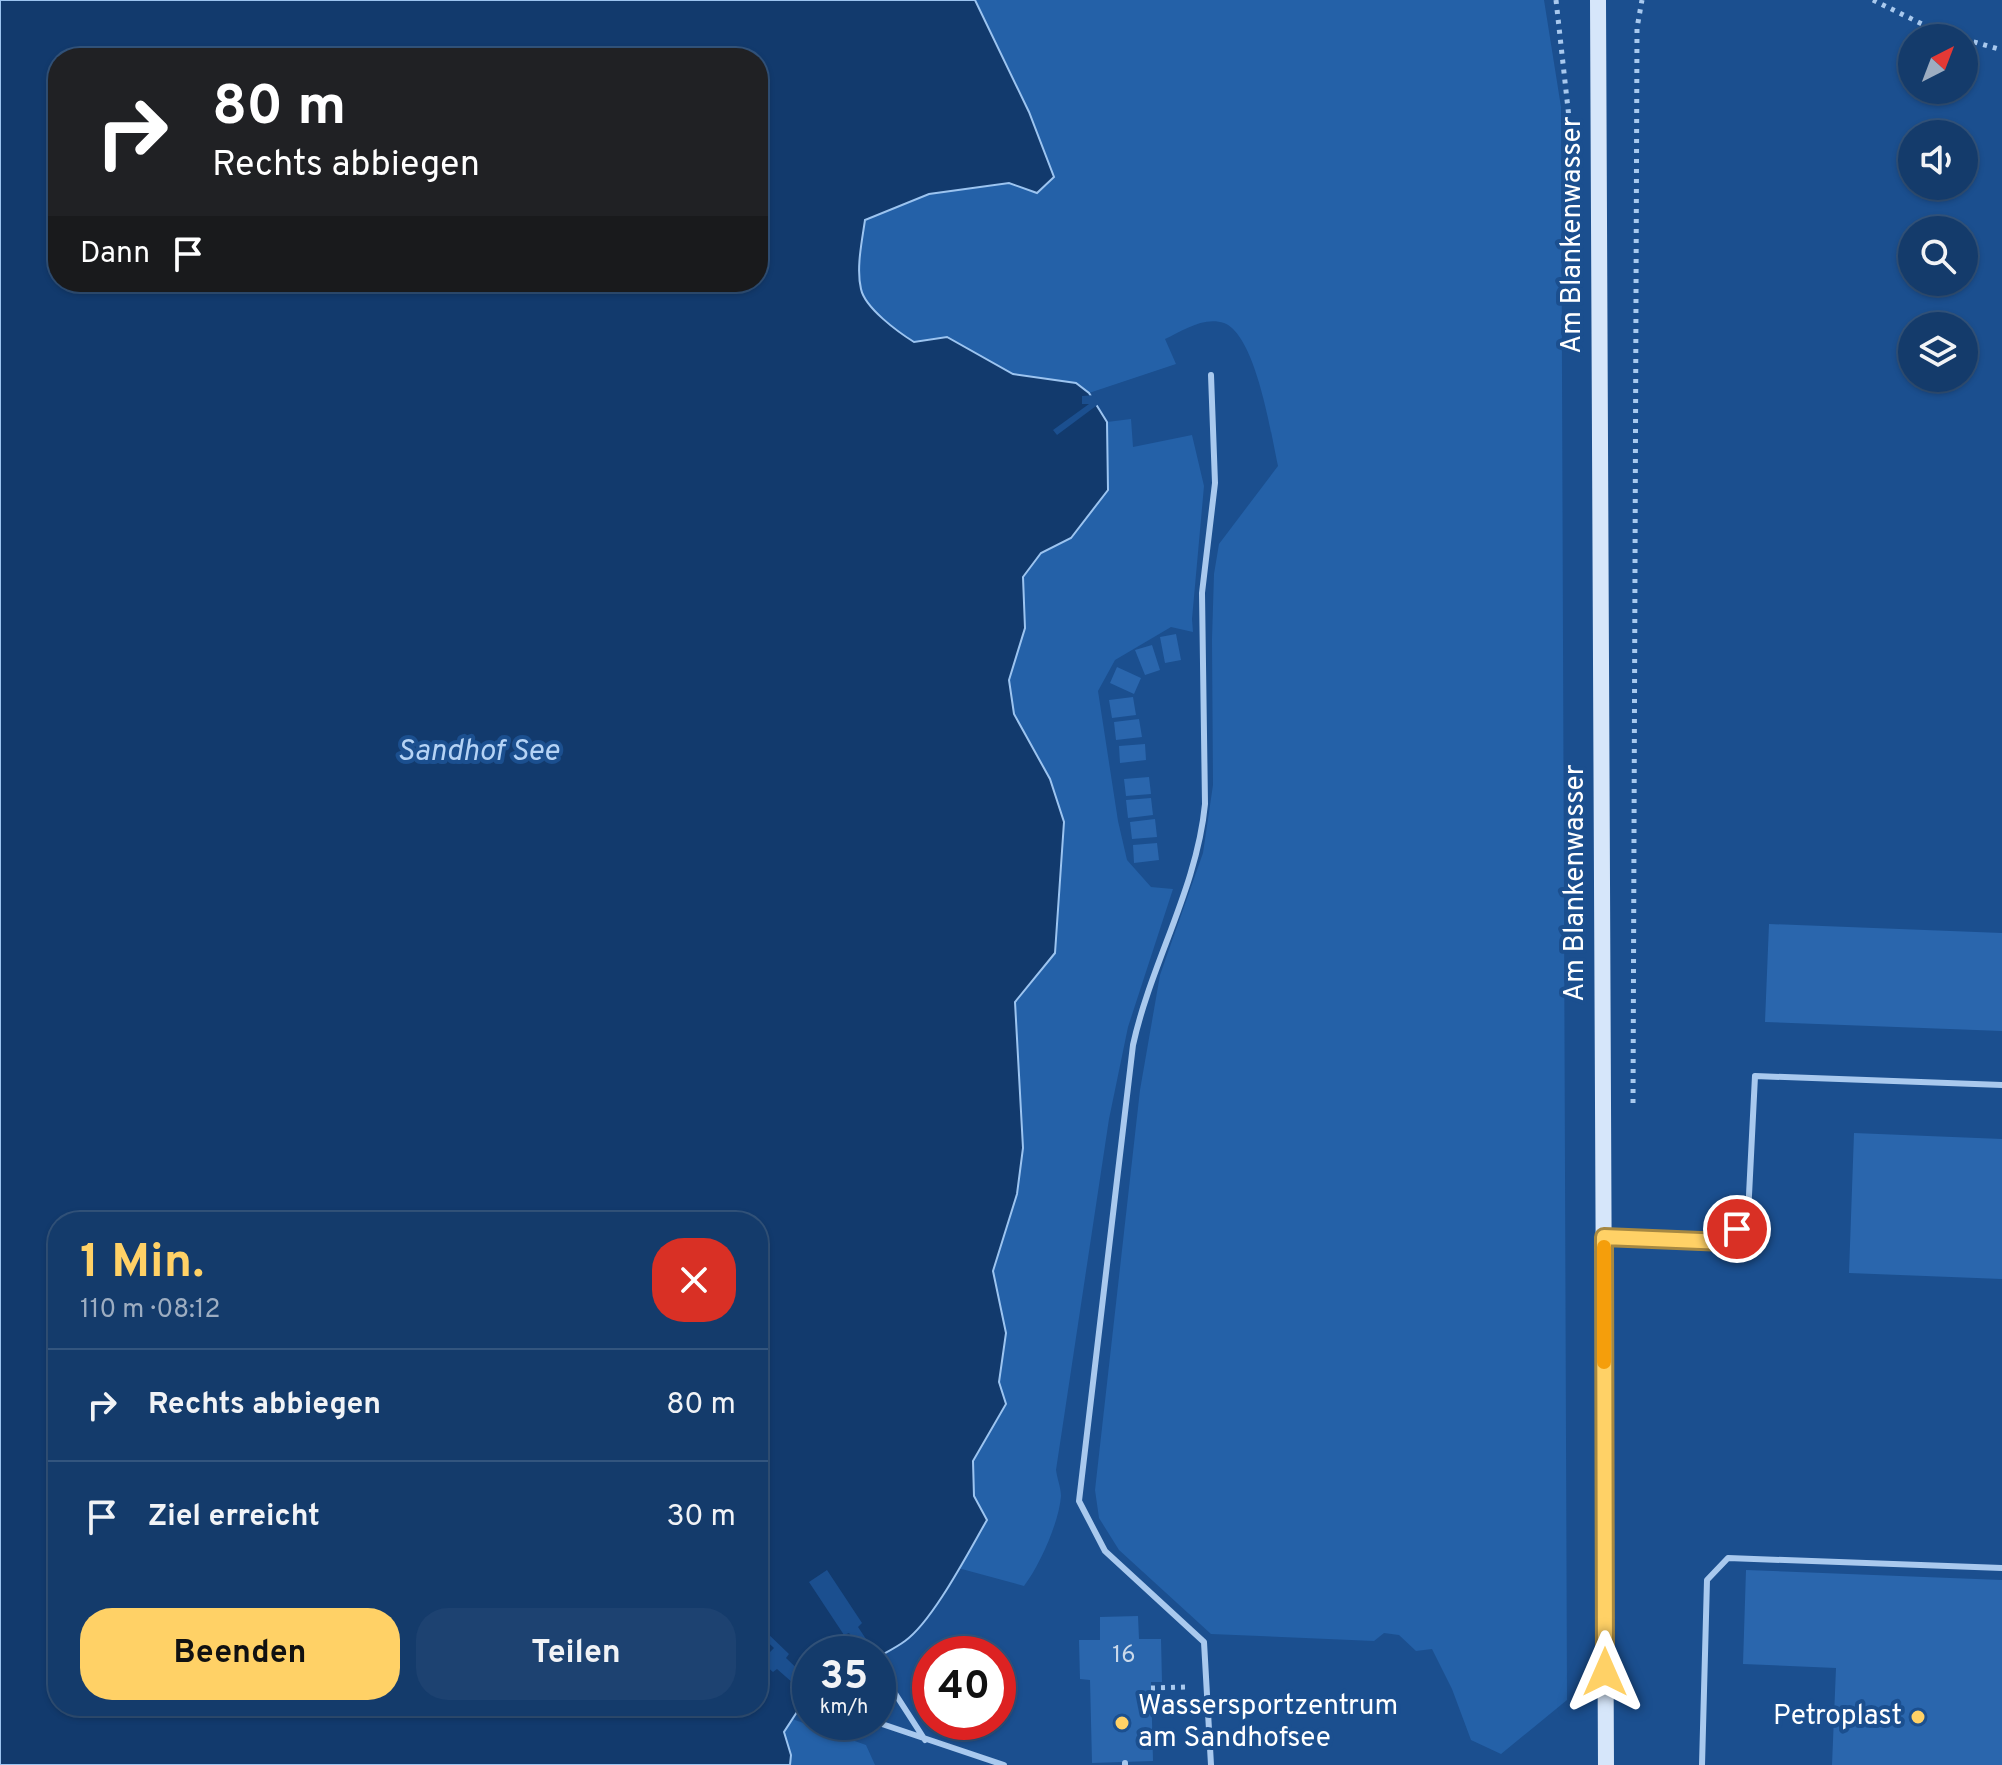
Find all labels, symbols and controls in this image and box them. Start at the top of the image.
north arrow [1898,24,1978,104]
map controls [1898,24,1978,392]
text: 80 m [212,74,346,144]
icon: right [80,80,184,184]
street label: Am Blankenwasser [1555,116,1591,354]
button: sound [1898,120,1978,200]
text: Rechts abbiegen [212,143,480,189]
button: search [1898,216,1978,296]
icon: arrive [166,232,210,276]
text: Dann [80,236,150,273]
button: layers [1898,312,1978,392]
water label: Sandhof See [397,734,559,771]
street label: Am Blankenwasser [1558,764,1594,1002]
pin [1703,1195,1771,1263]
icon: arrive [1715,1207,1759,1251]
text: 1 Min. [80,1234,204,1294]
button: close [652,1238,736,1322]
text: 110 m · 08:12 [80,1294,220,1327]
icon: right [80,1383,124,1427]
text: Rechts abbiegen [148,1387,381,1424]
text: 80 m [666,1387,736,1424]
icon: arrive [80,1495,124,1539]
text: Ziel erreicht [148,1499,320,1536]
text: 30 m [667,1499,736,1536]
button: Beenden [80,1608,400,1700]
button: Teilen [416,1608,736,1700]
position arrow [1563,1630,1647,1714]
speed limit sign: 40 [912,1636,1016,1740]
house number: 16 [1112,1641,1136,1671]
text: 35 [820,1653,868,1703]
place label: Wassersportzentrum am Sandhofsee [1138,1689,1398,1757]
text: km/h [820,1695,868,1721]
place label: Petroplast [1773,1699,1902,1735]
marker: Petroplast [1909,1708,1927,1726]
marker: Wassersportzentrum am Sandhofsee [1113,1714,1131,1732]

